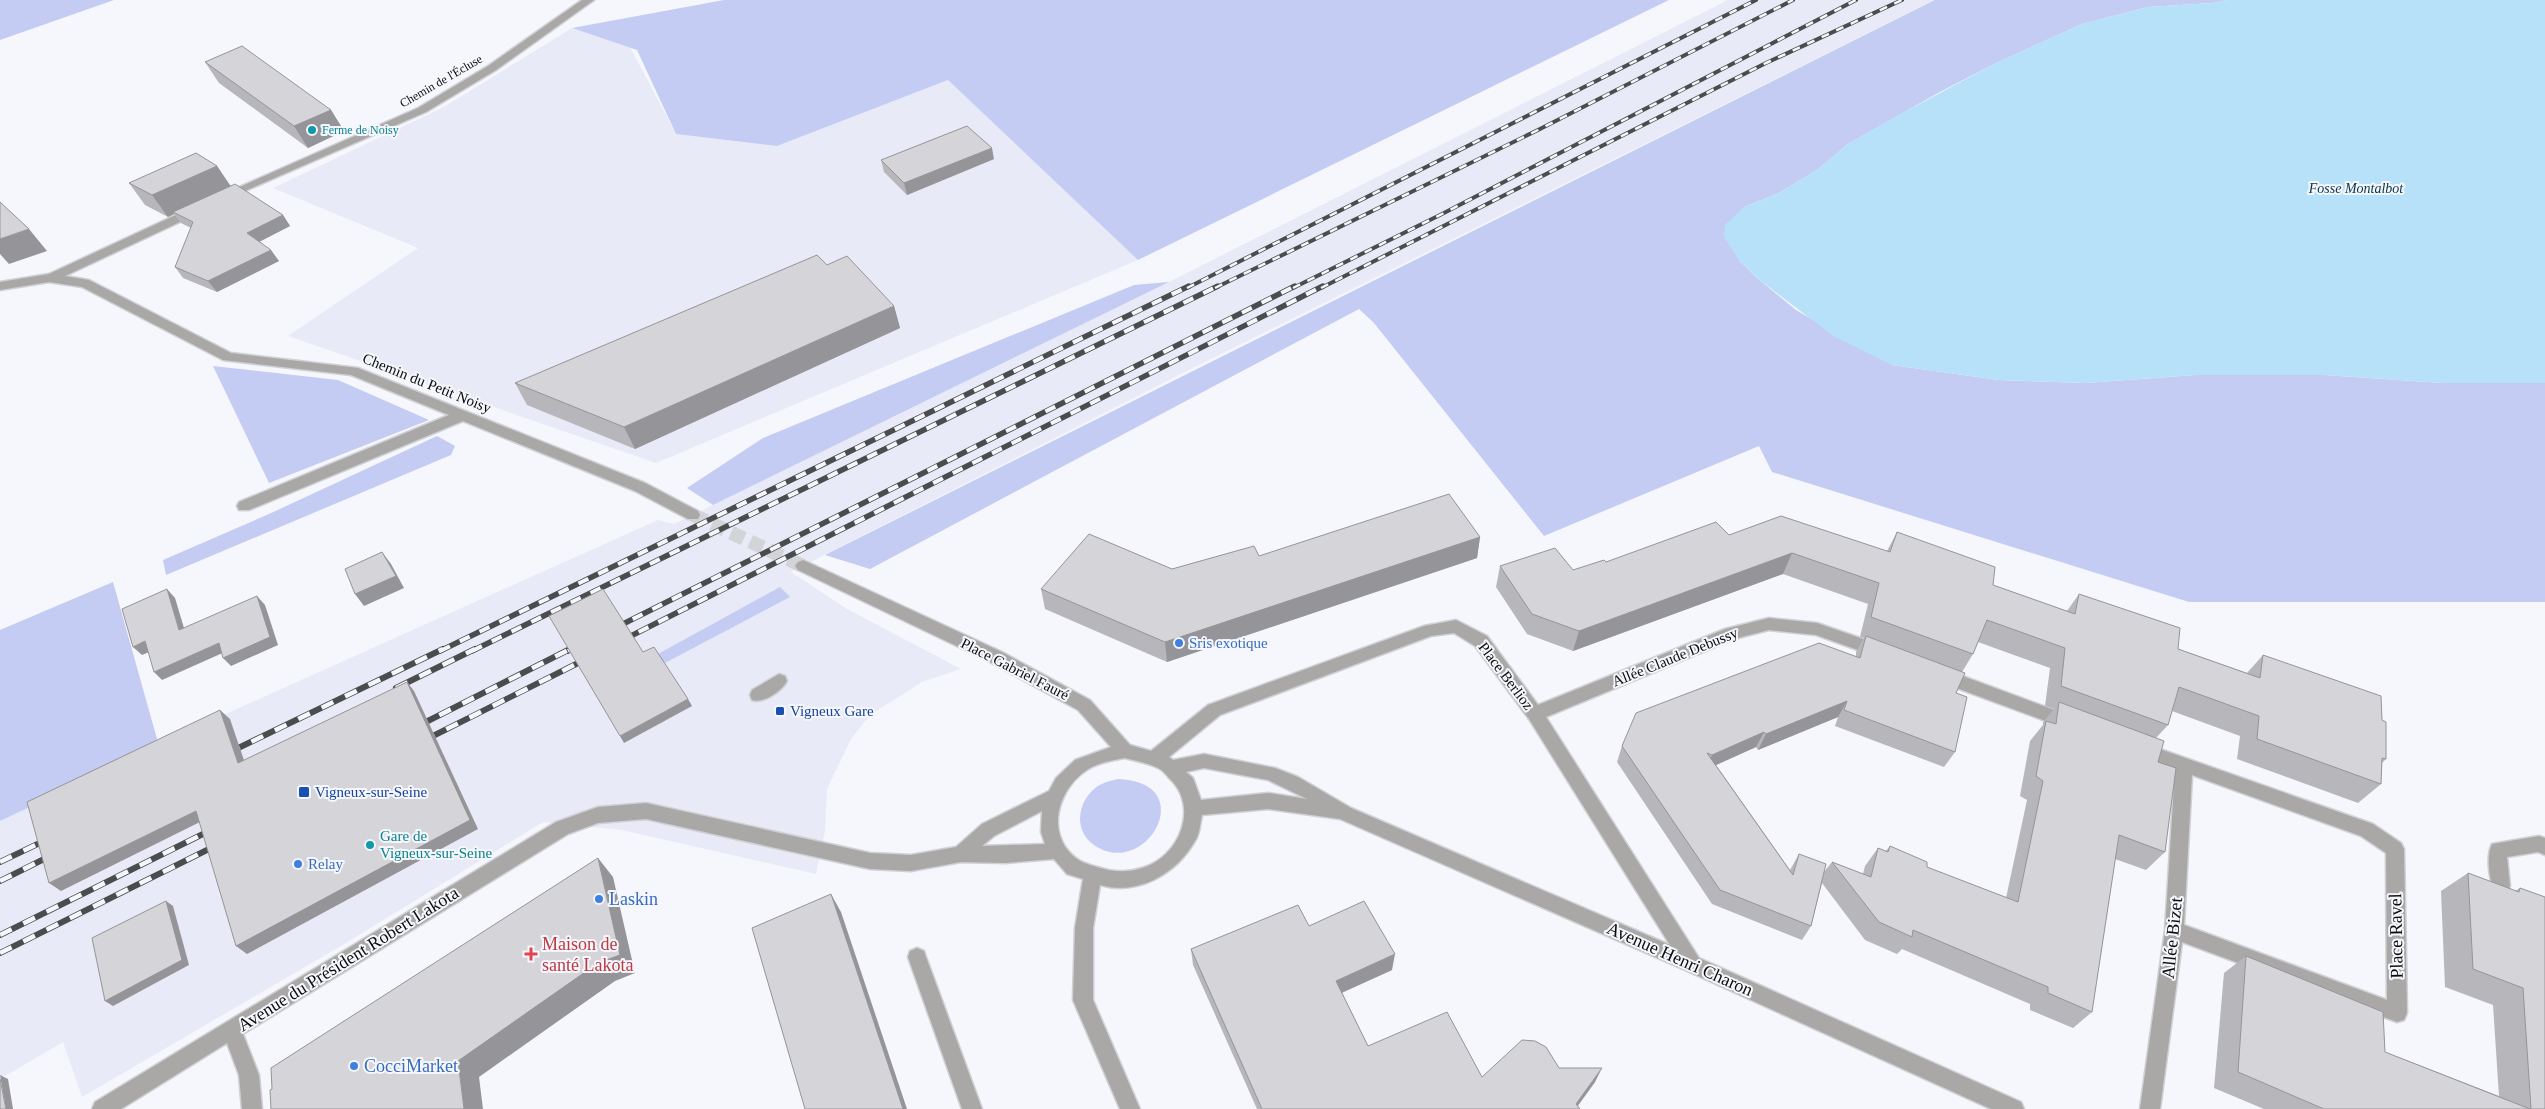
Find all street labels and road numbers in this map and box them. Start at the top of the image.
street label: Chemin de l'Écluse [397,52,485,110]
street label: Chemin du Petit Noisy [360,350,494,416]
street label: Allée Claude Debussy [1610,624,1741,690]
street label: Place Gabriel Fauré [958,635,1072,703]
street label: Place Berlioz [1475,639,1537,713]
street label: Avenue du Président Robert Lakota [234,883,462,1035]
street label: Place Ravel [2385,893,2407,979]
street label: Allée Bizet [2158,896,2186,980]
street label: Avenue Henri Charon [1604,918,1756,1000]

